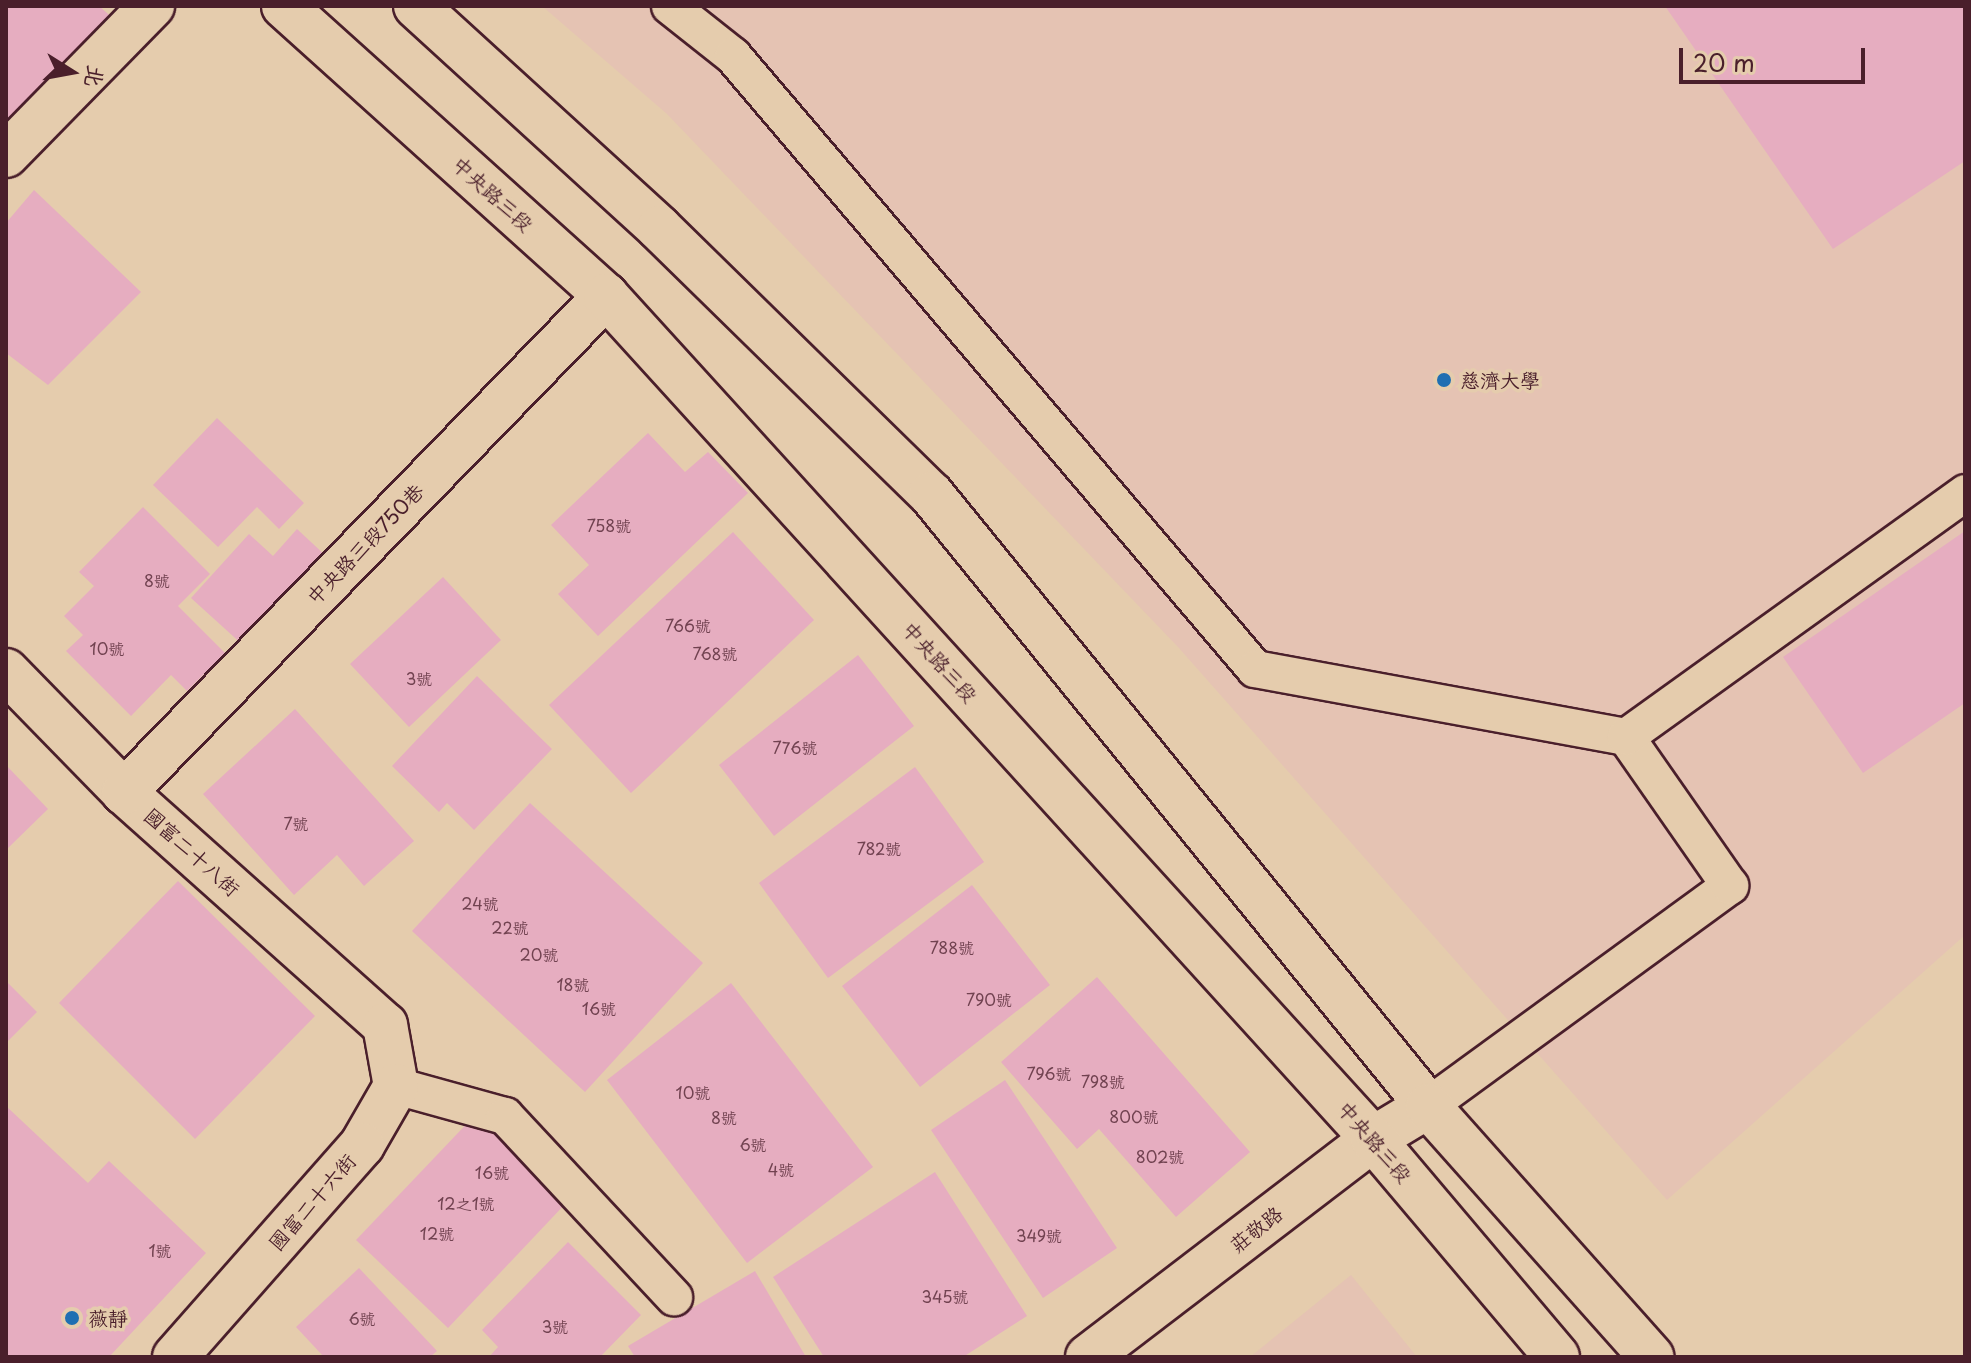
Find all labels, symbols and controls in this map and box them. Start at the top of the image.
north arrow [32,32,112,112]
scale bar [1683,32,1869,82]
text: 20 m [1693,44,1755,80]
text: 北 [78,63,114,91]
street label: 中央路三段 [448,152,538,236]
place label: 慈濟大學 [1460,368,1540,392]
marker: 慈濟大學 [1435,371,1453,389]
street label: 中央路三段750巷 [302,479,428,609]
house number: 758號 [587,515,631,535]
house number: 8號 [144,570,170,590]
house number: 766號 [665,615,711,635]
street label: 中央路三段 [898,617,982,707]
house number: 10號 [90,638,124,658]
house number: 768號 [693,643,737,663]
house number: 3號 [406,668,432,688]
house number: 776號 [773,737,817,757]
street label: 國富二十八街 [139,803,245,901]
house number: 7號 [283,813,309,833]
house number: 782號 [857,838,901,858]
house number: 24號 [461,893,499,913]
house number: 22號 [491,917,529,937]
house number: 788號 [930,937,974,957]
house number: 20號 [520,944,558,964]
house number: 18號 [556,974,590,994]
house number: 790號 [966,989,1012,1009]
house number: 16號 [582,998,616,1018]
house number: 796號 [1026,1063,1072,1083]
house number: 798號 [1081,1071,1125,1091]
house number: 10號 [676,1082,710,1102]
street label: 中央路三段 [1333,1096,1417,1188]
house number: 800號 [1109,1106,1159,1126]
house number: 8號 [711,1107,737,1127]
house number: 6號 [739,1134,767,1154]
house number: 802號 [1136,1146,1184,1166]
street label: 國富二十六街 [264,1149,360,1255]
house number: 4號 [768,1159,794,1179]
house number: 16號 [475,1162,509,1182]
house number: 12之1號 [437,1193,495,1213]
street label: 莊敬路 [1225,1201,1287,1257]
house number: 12號 [420,1223,454,1243]
house number: 349號 [1016,1225,1062,1245]
house number: 1號 [148,1240,172,1260]
house number: 345號 [921,1286,969,1306]
place label: 薇靜 [88,1306,128,1330]
house number: 6號 [348,1308,376,1328]
marker: 薇靜 [63,1309,81,1327]
house number: 3號 [542,1316,568,1336]

